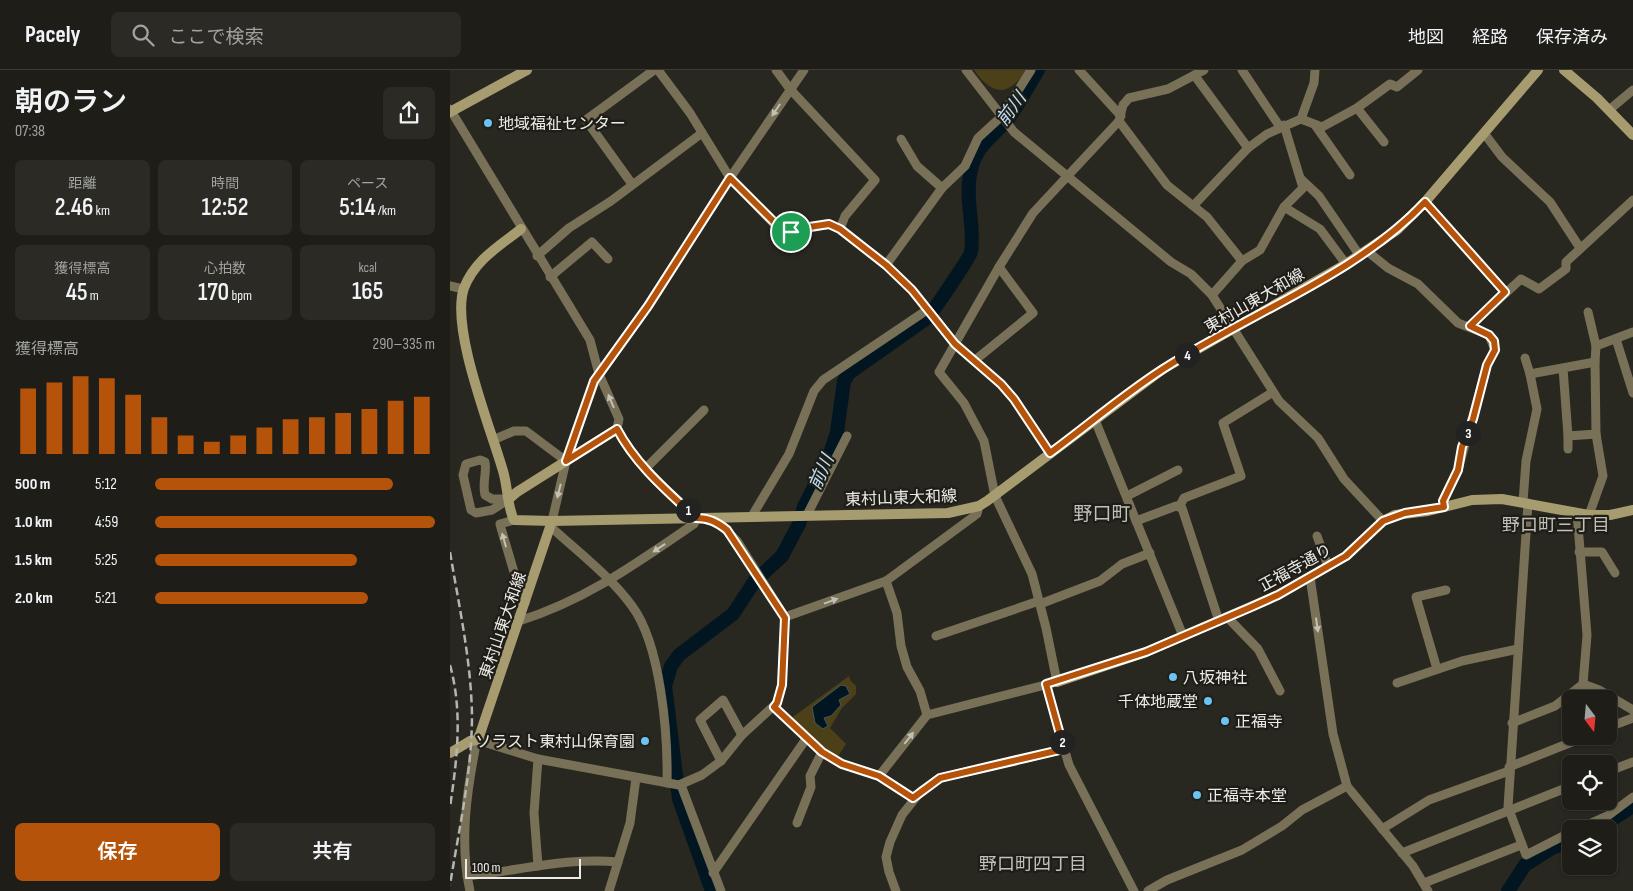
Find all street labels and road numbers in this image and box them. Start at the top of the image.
street label: 東村山東大和線 [1201,265,1308,338]
street label: 東村山東大和線 [845,487,957,510]
street label: 正福寺通り [1256,541,1335,596]
street label: 東村山東大和線 [476,569,531,682]

